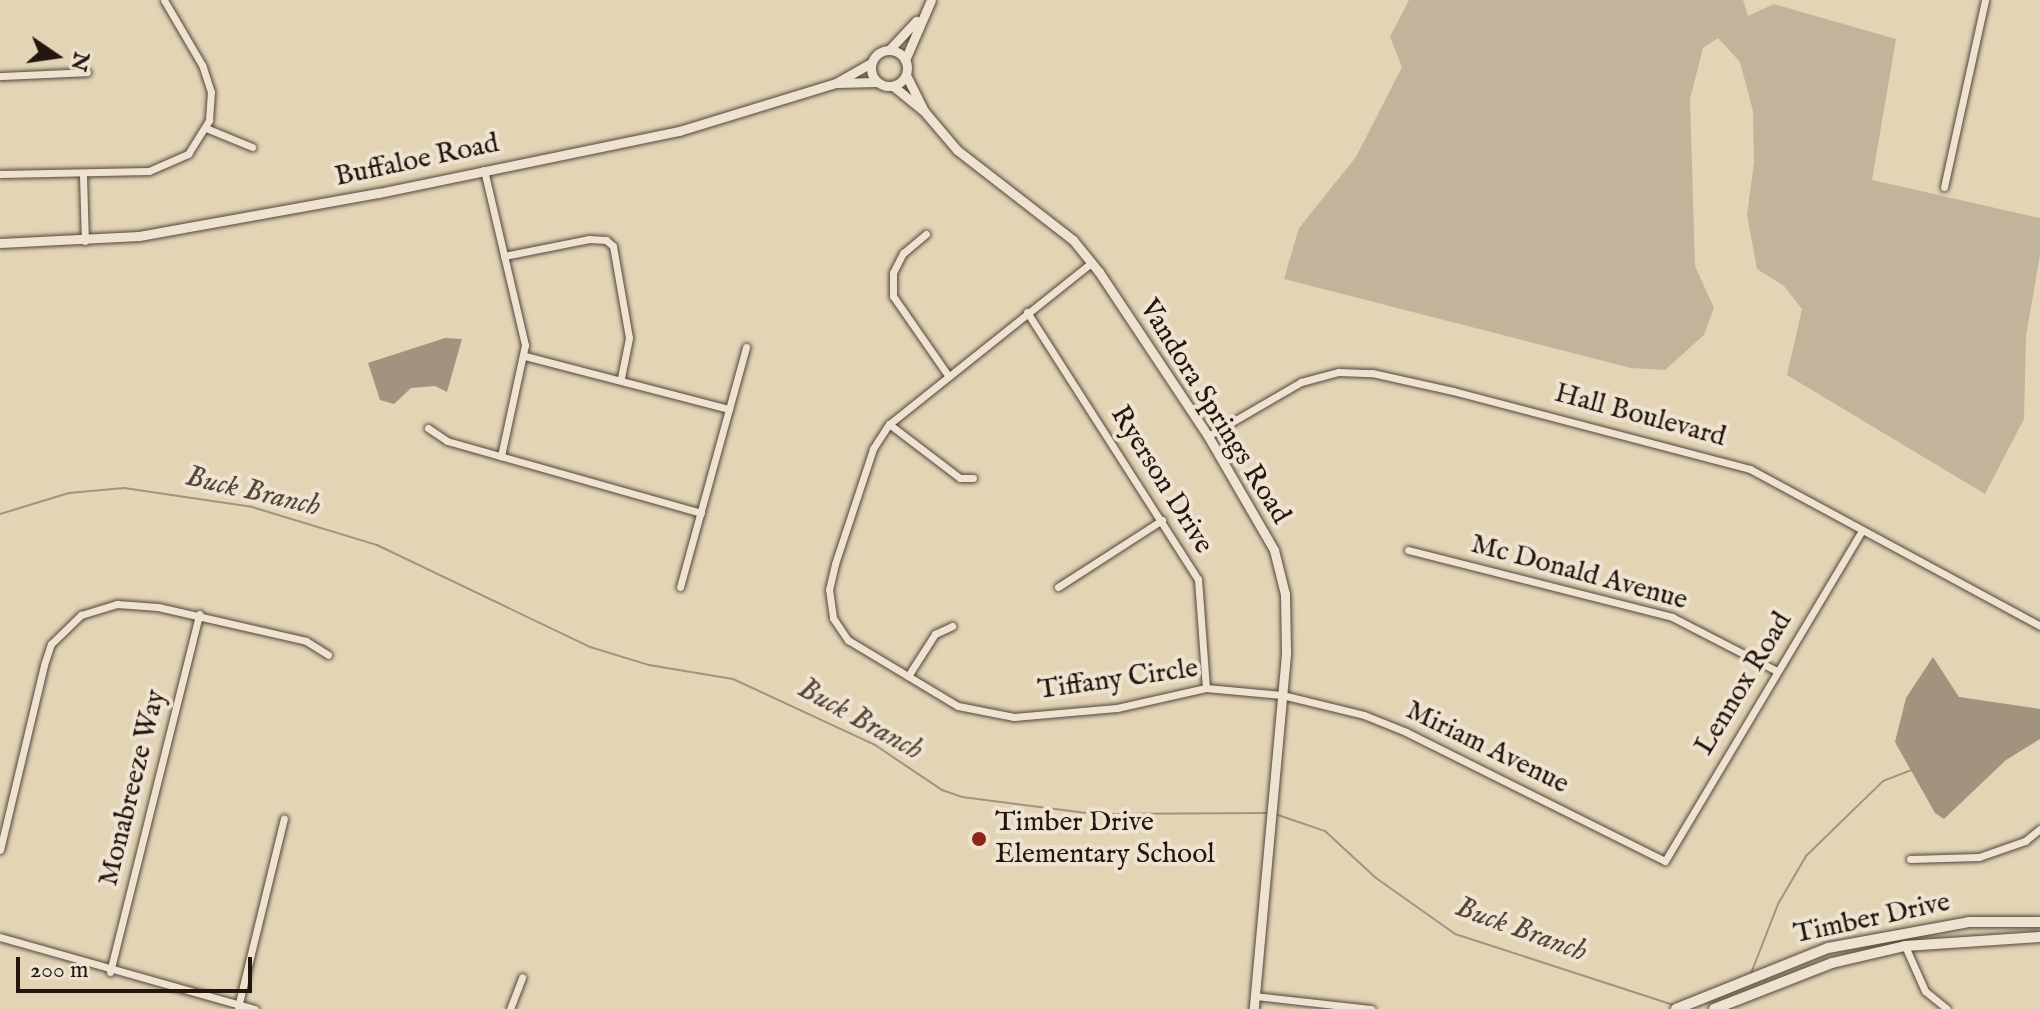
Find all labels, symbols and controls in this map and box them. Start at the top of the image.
north arrow [16,16,96,96]
text: N [64,49,95,74]
street label: Buffaloe Road [332,127,502,195]
street label: Vandora Springs Road [1131,293,1297,531]
street label: Hall Boulevard [1551,377,1729,455]
street label: Ryerson Drive [1102,400,1220,560]
water label: Buck Branch [182,459,324,525]
street label: Mc Donald Avenue [1467,528,1691,618]
street label: Lennox Road [1688,606,1800,762]
street label: Tiffany Circle [1036,652,1200,708]
water label: Buck Branch [791,671,929,769]
street label: Monabreeze Way [92,686,174,890]
street label: Miriam Avenue [1400,694,1574,802]
place label: Timber Drive Elementary School [995,806,1215,872]
marker: Timber Drive Elementary School [970,830,988,848]
street label: Timber Drive [1791,886,1953,952]
water label: Buck Branch [1450,890,1592,970]
scale bar [20,941,256,991]
text: 200 m [30,955,89,986]

